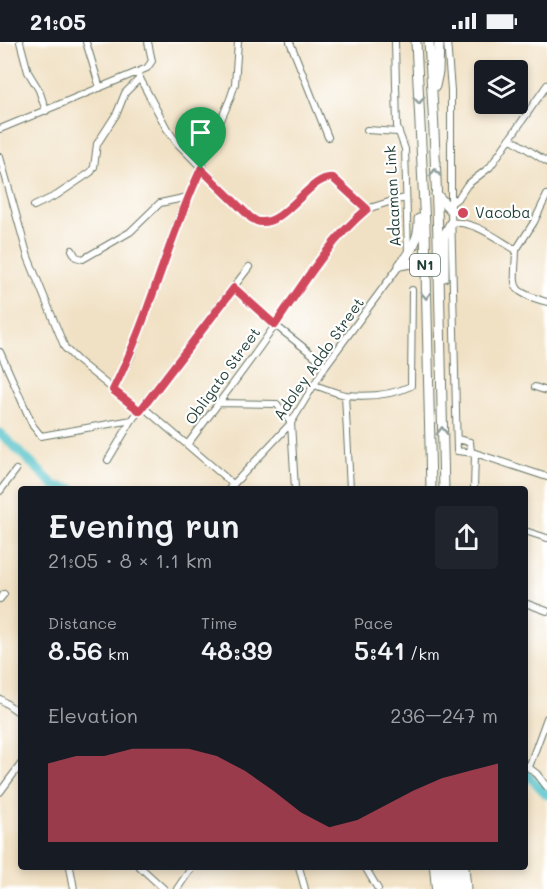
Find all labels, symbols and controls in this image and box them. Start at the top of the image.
text: 21:05 [30,7,86,36]
map controls [474,60,528,114]
button: layers [474,60,528,114]
one-way arrow [412,96,425,105]
pin [175,107,226,169]
icon: arrive [184,116,217,149]
street label: Adaaman Link [379,145,405,247]
one-way arrow [429,168,442,177]
place label: Vacoba [475,202,531,222]
marker: Vacoba [456,206,470,220]
road number: N1 [410,254,440,276]
one-way arrow [420,291,433,300]
street label: Adoley Addo Street [268,293,368,424]
street label: Obligato Street [180,323,264,428]
one-way arrow [436,426,449,435]
text: Evening run [48,503,240,546]
button: share [435,506,498,569]
text: 21:05 · 8 × 1.1 km [48,547,212,573]
text: Distance [48,612,117,633]
text: Time [201,612,237,633]
text: Pace [354,612,393,633]
text: 8.56 [48,633,103,667]
text: 48:39 [201,633,272,667]
text: 5:41 [354,633,405,667]
text: km [103,643,129,664]
text: /km [405,643,440,664]
text: Elevation [48,702,138,728]
text: 236–247 m [390,702,498,728]

